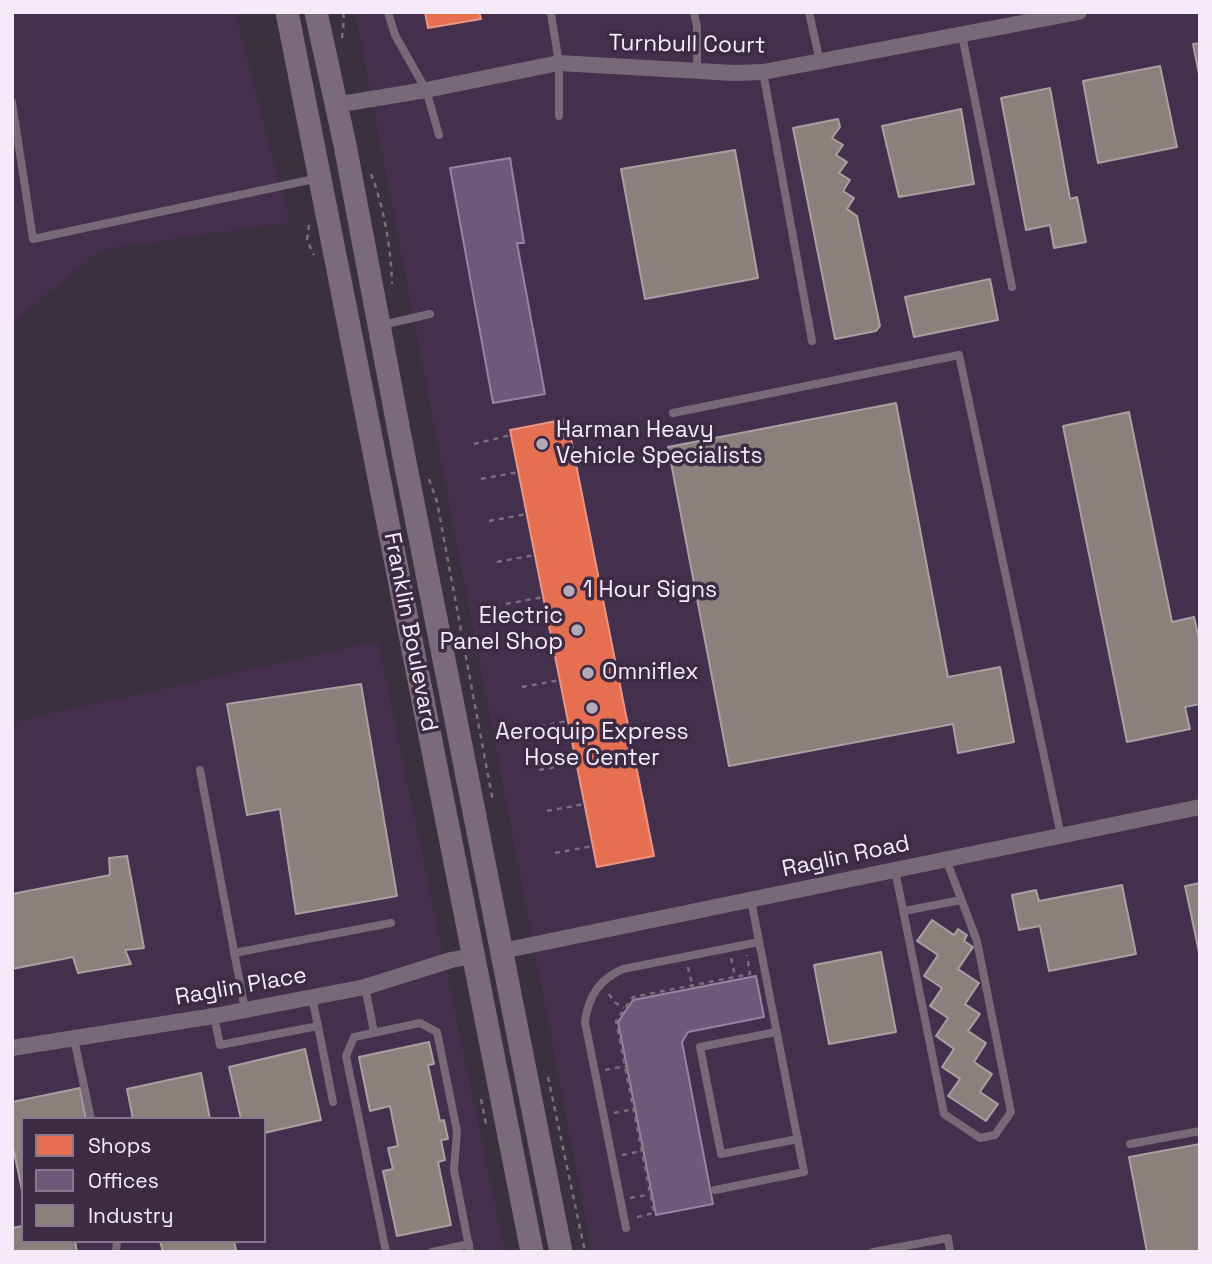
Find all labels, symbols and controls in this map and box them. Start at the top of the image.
street label: Turnbull Court [608,30,766,60]
place label: Harman Heavy Vehicle Specialists [556,417,763,471]
marker: Harman Heavy Vehicle Specialists [534,436,550,452]
street label: Franklin Boulevard [377,530,443,734]
place label: 1 Hour Signs [583,577,717,605]
marker: 1 Hour Signs [561,583,577,599]
place label: Electric Panel Shop [440,603,563,657]
marker: Electric Panel Shop [569,622,585,638]
place label: Omniflex [602,659,699,687]
marker: Omniflex [580,665,596,681]
marker: Aeroquip Express Hose Center [584,700,600,716]
place label: Aeroquip Express Hose Center [495,719,689,773]
street label: Raglin Road [780,830,912,884]
street label: Raglin Place [173,962,309,1012]
legend [21,1117,266,1243]
text: Shops [88,1132,151,1159]
text: Offices [88,1167,159,1194]
text: Industry [88,1202,174,1229]

